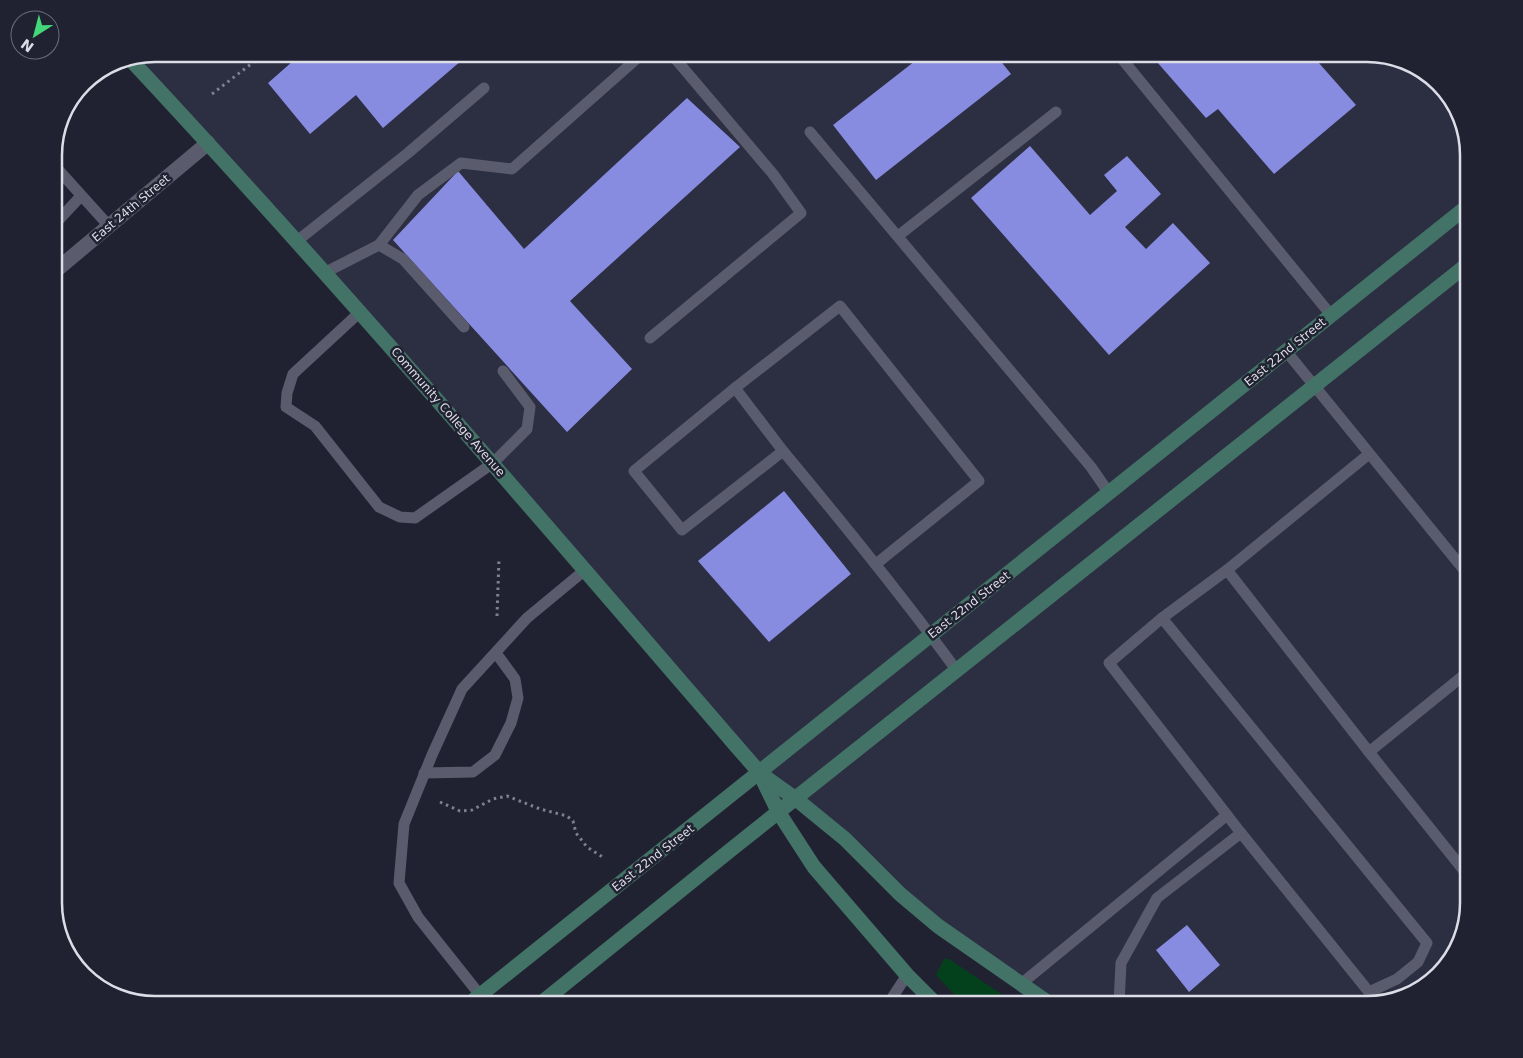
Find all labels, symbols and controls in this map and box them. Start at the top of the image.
north arrow [10,10,60,60]
text: N [18,36,37,55]
street label: East 24th Street [89,171,173,245]
street label: East 22nd Street [1242,315,1329,389]
street label: Community College Avenue [388,345,508,479]
street label: East 22nd Street [925,568,1013,641]
street label: East 22nd Street [609,821,697,894]

